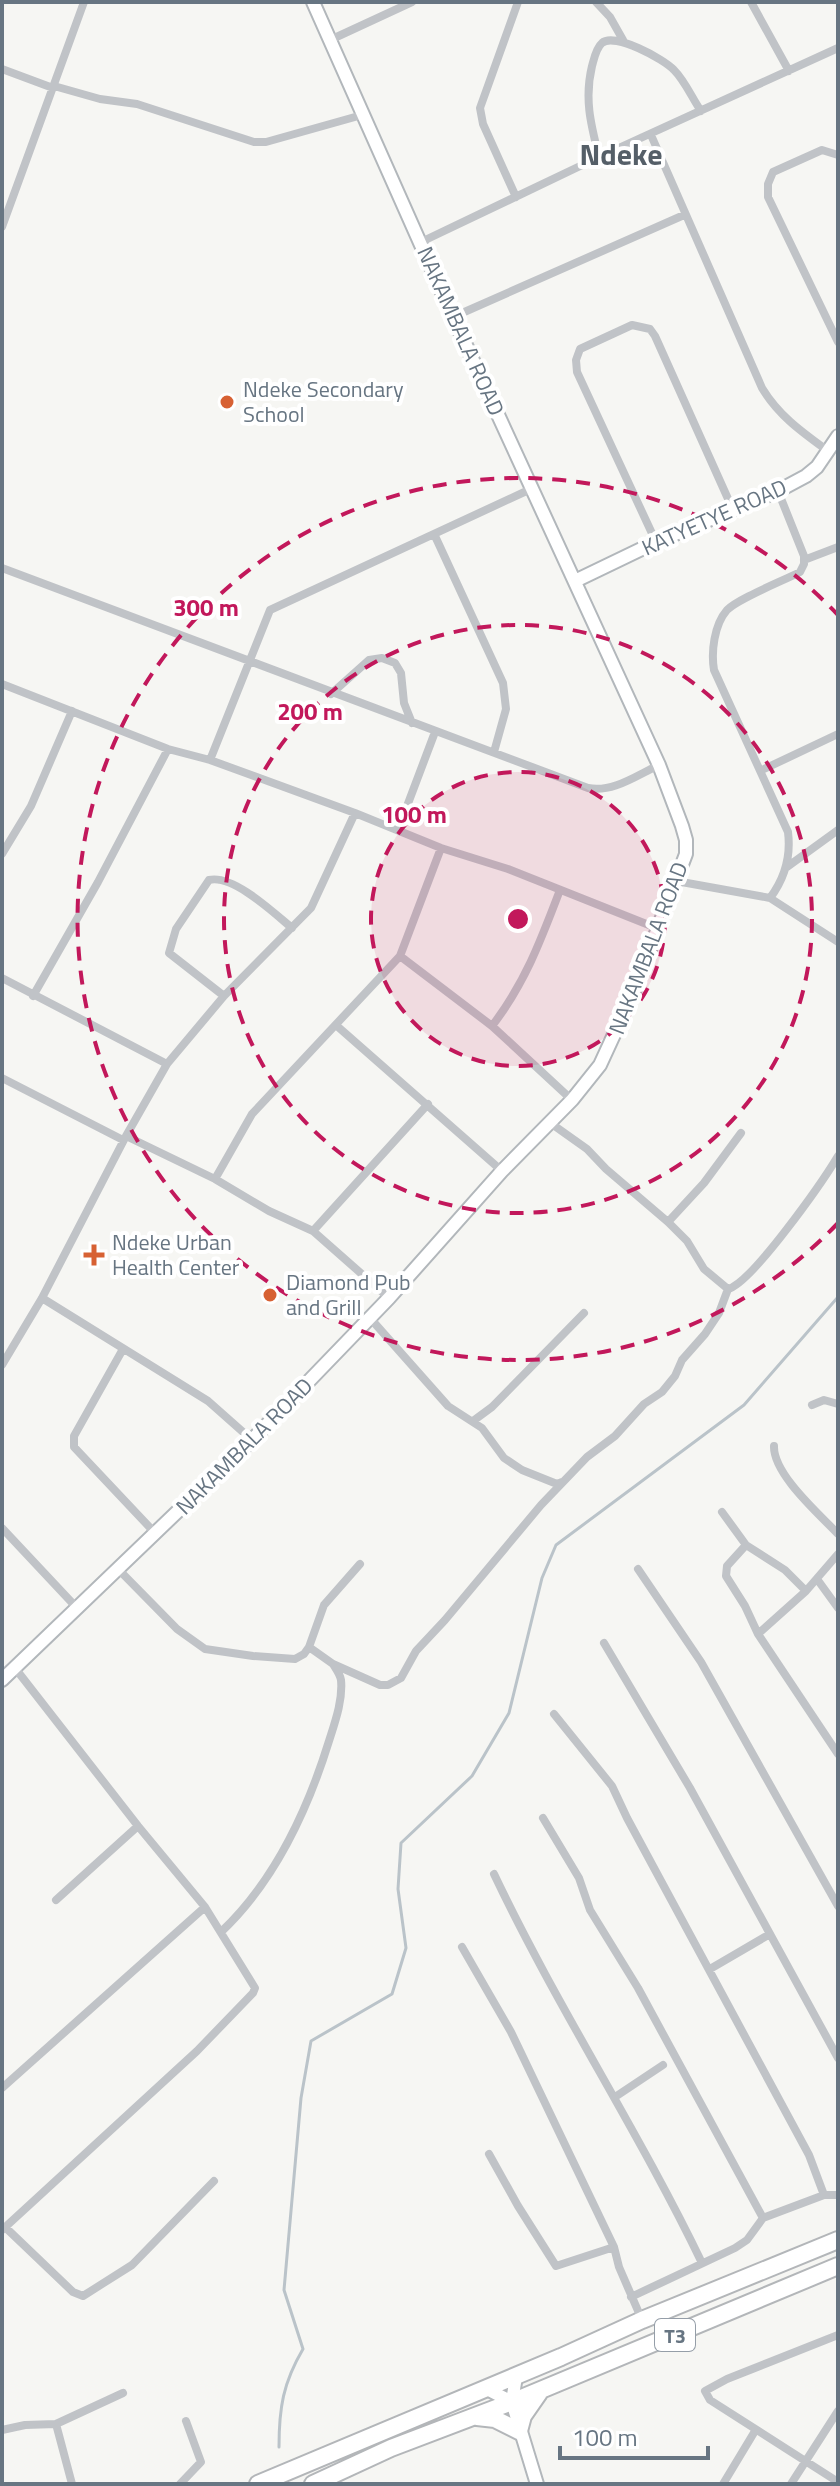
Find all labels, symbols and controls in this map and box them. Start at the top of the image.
district label: Ndeke [580,131,662,177]
street label: NAKAMBALA ROAD [408,241,514,421]
place label: Ndeke Secondary School [243,372,404,431]
marker: Ndeke Secondary School [218,393,236,411]
street label: KATYETYE ROAD [636,470,792,564]
text: 300 m [173,589,239,625]
text: 200 m [277,693,343,729]
text: 100 m [381,796,447,832]
street label: NAKAMBALA ROAD [599,857,697,1039]
centre of rings [504,905,532,933]
place label: Ndeke Urban Health Center [112,1225,240,1284]
marker: Ndeke Urban Health Center [83,1244,105,1266]
place label: Diamond Pub and Grill [286,1265,411,1324]
marker: Diamond Pub and Grill [261,1286,279,1304]
street label: NAKAMBALA ROAD [168,1370,320,1522]
road number: T3 [655,2319,695,2351]
scale bar [560,2410,708,2460]
text: 100 m [572,2419,638,2455]

